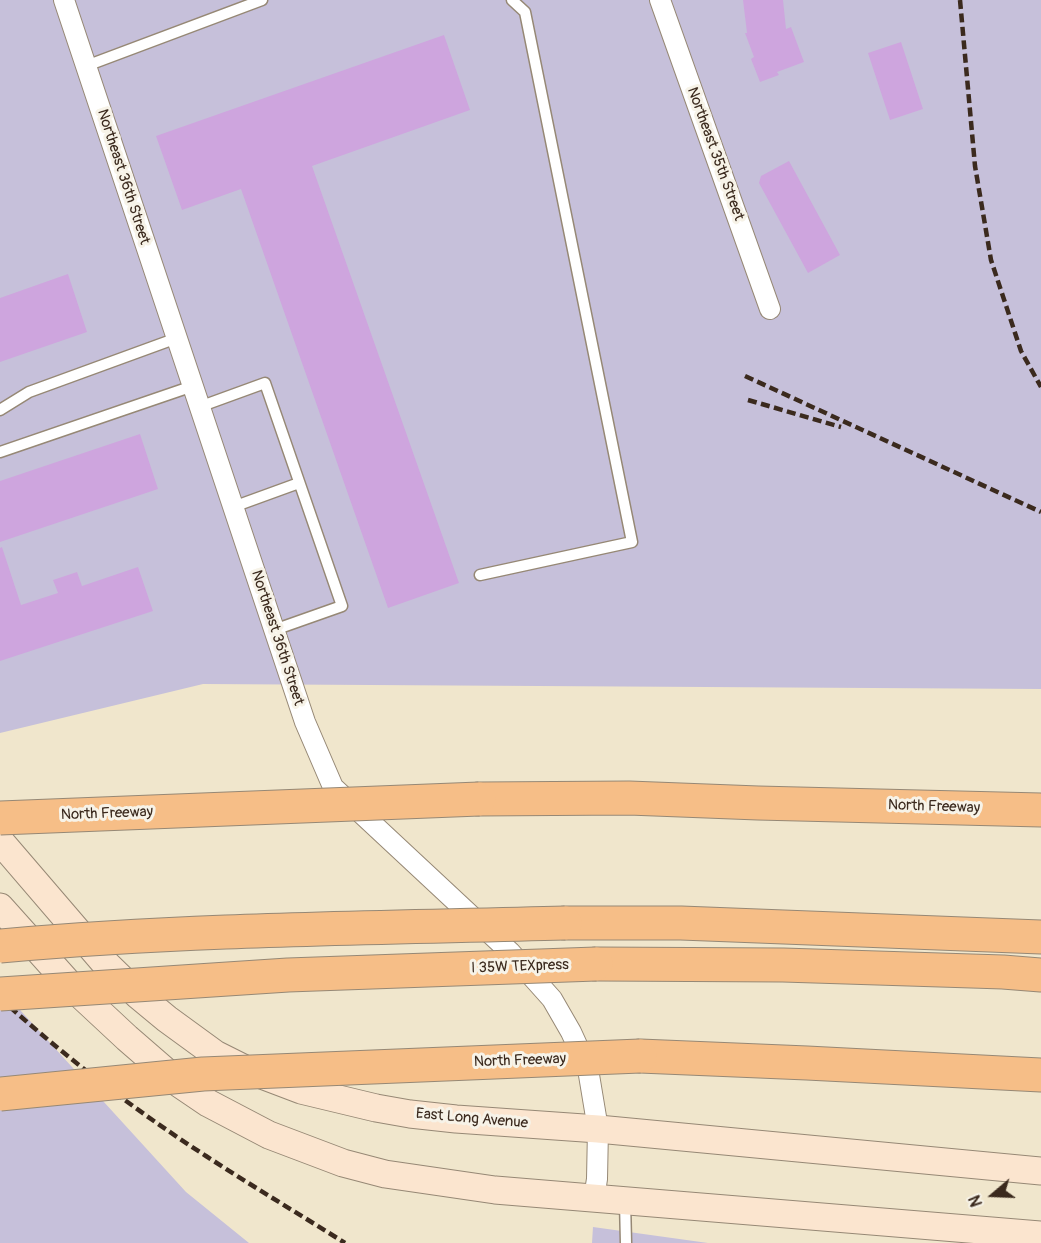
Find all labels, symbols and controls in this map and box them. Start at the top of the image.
street label: Northeast 35th Street [683,85,747,223]
street label: Northeast 36th Street [93,107,153,247]
street label: Northeast 36th Street [247,568,307,708]
street label: North Freeway [888,796,980,818]
street label: North Freeway [61,803,153,825]
street label: I 35W TEXpress [471,956,569,978]
street label: North Freeway [474,1050,566,1072]
street label: East Long Avenue [415,1105,529,1133]
north arrow [963,1165,1023,1225]
text: N [965,1192,987,1209]

